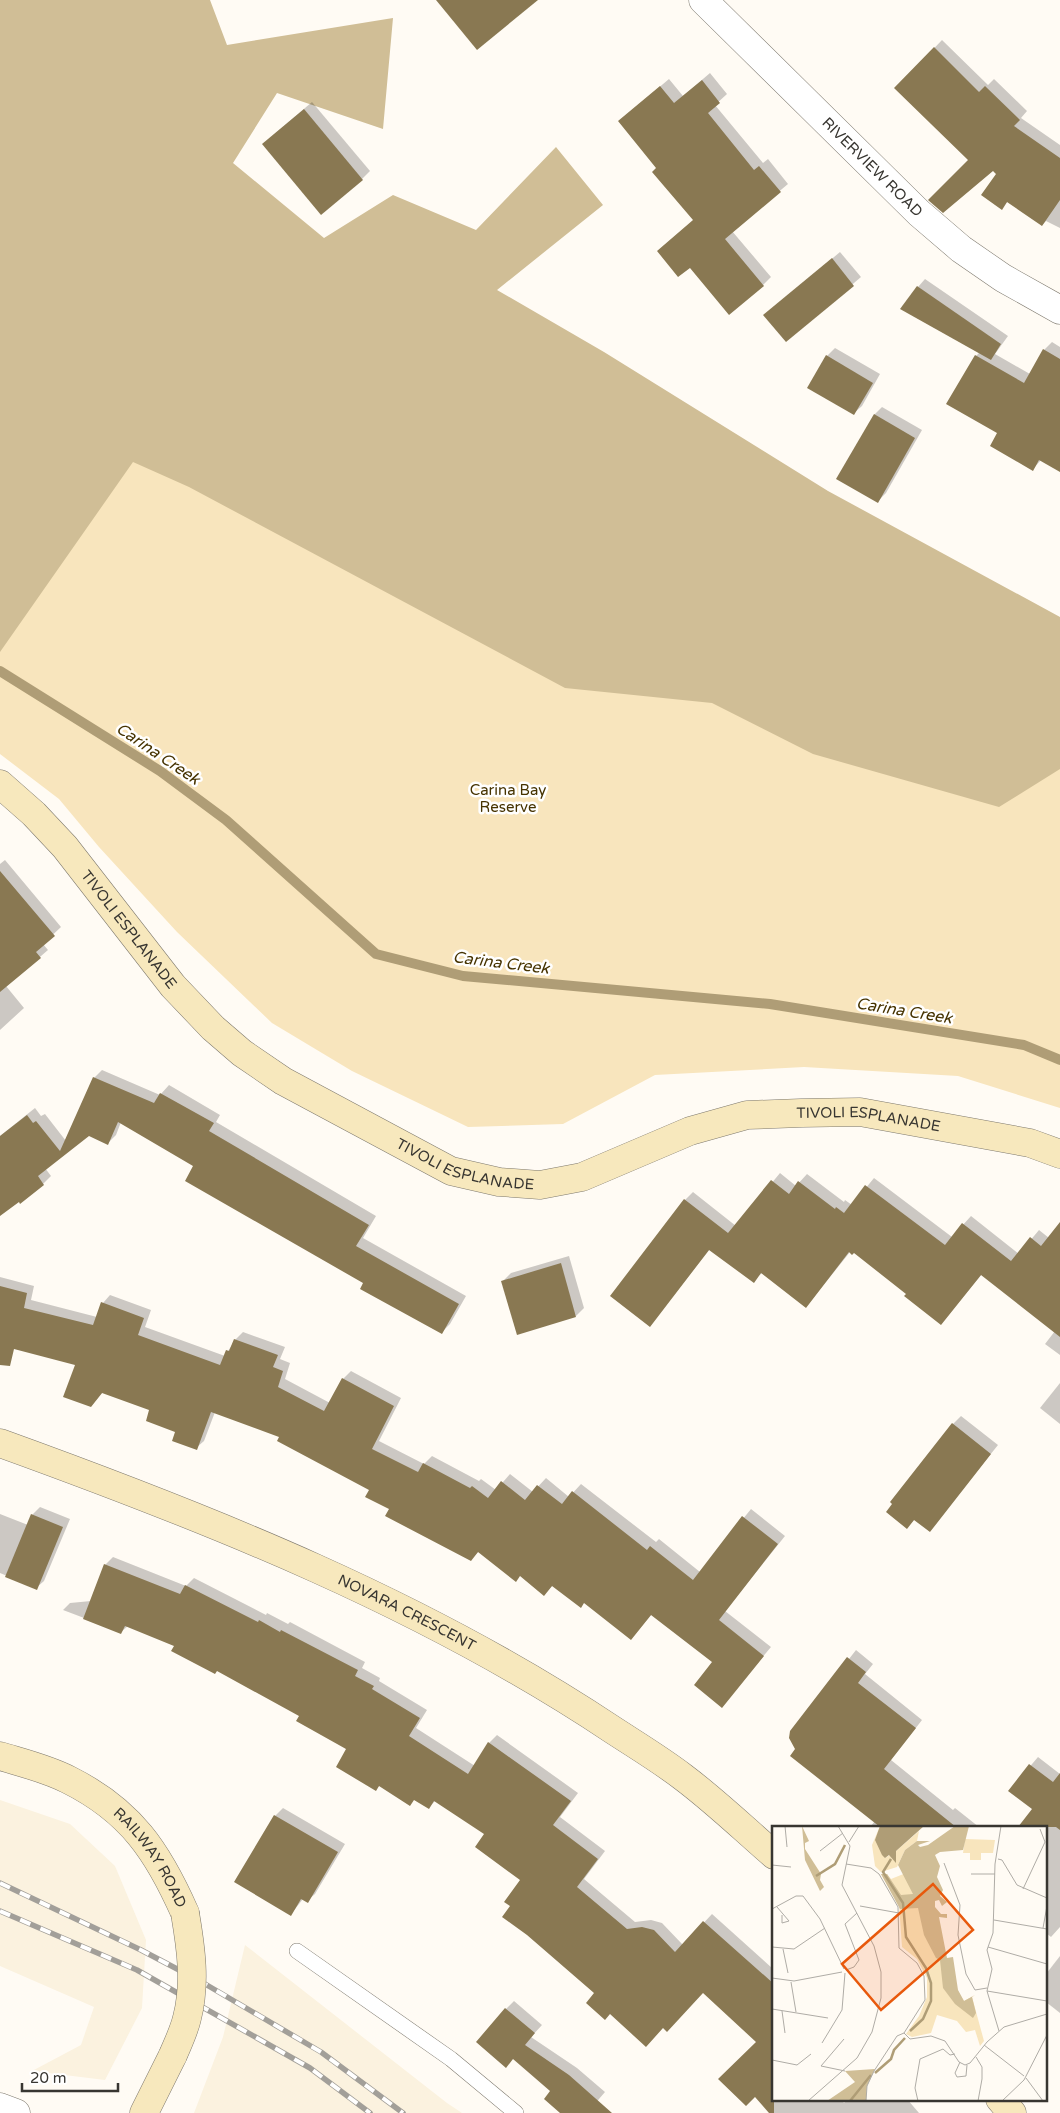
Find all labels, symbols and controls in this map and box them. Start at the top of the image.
street label: RIVERVIEW ROAD [818,114,927,221]
water label: Carina Creek [112,719,205,790]
park label: Carina Bay Reserve [470,781,546,816]
street label: TIVOLI ESPLANADE [77,867,181,992]
water label: Carina Creek [452,947,552,979]
water label: Carina Creek [855,994,955,1029]
street label: TIVOLI ESPLANADE [796,1103,942,1136]
street label: TIVOLI ESPLANADE [393,1134,535,1194]
street label: NOVARA CRESCENT [335,1571,479,1655]
street label: RAILWAY ROAD [110,1804,190,1910]
inset map [772,1826,1048,2100]
scale bar [22,2060,119,2092]
text: 20 m [30,2069,67,2087]

